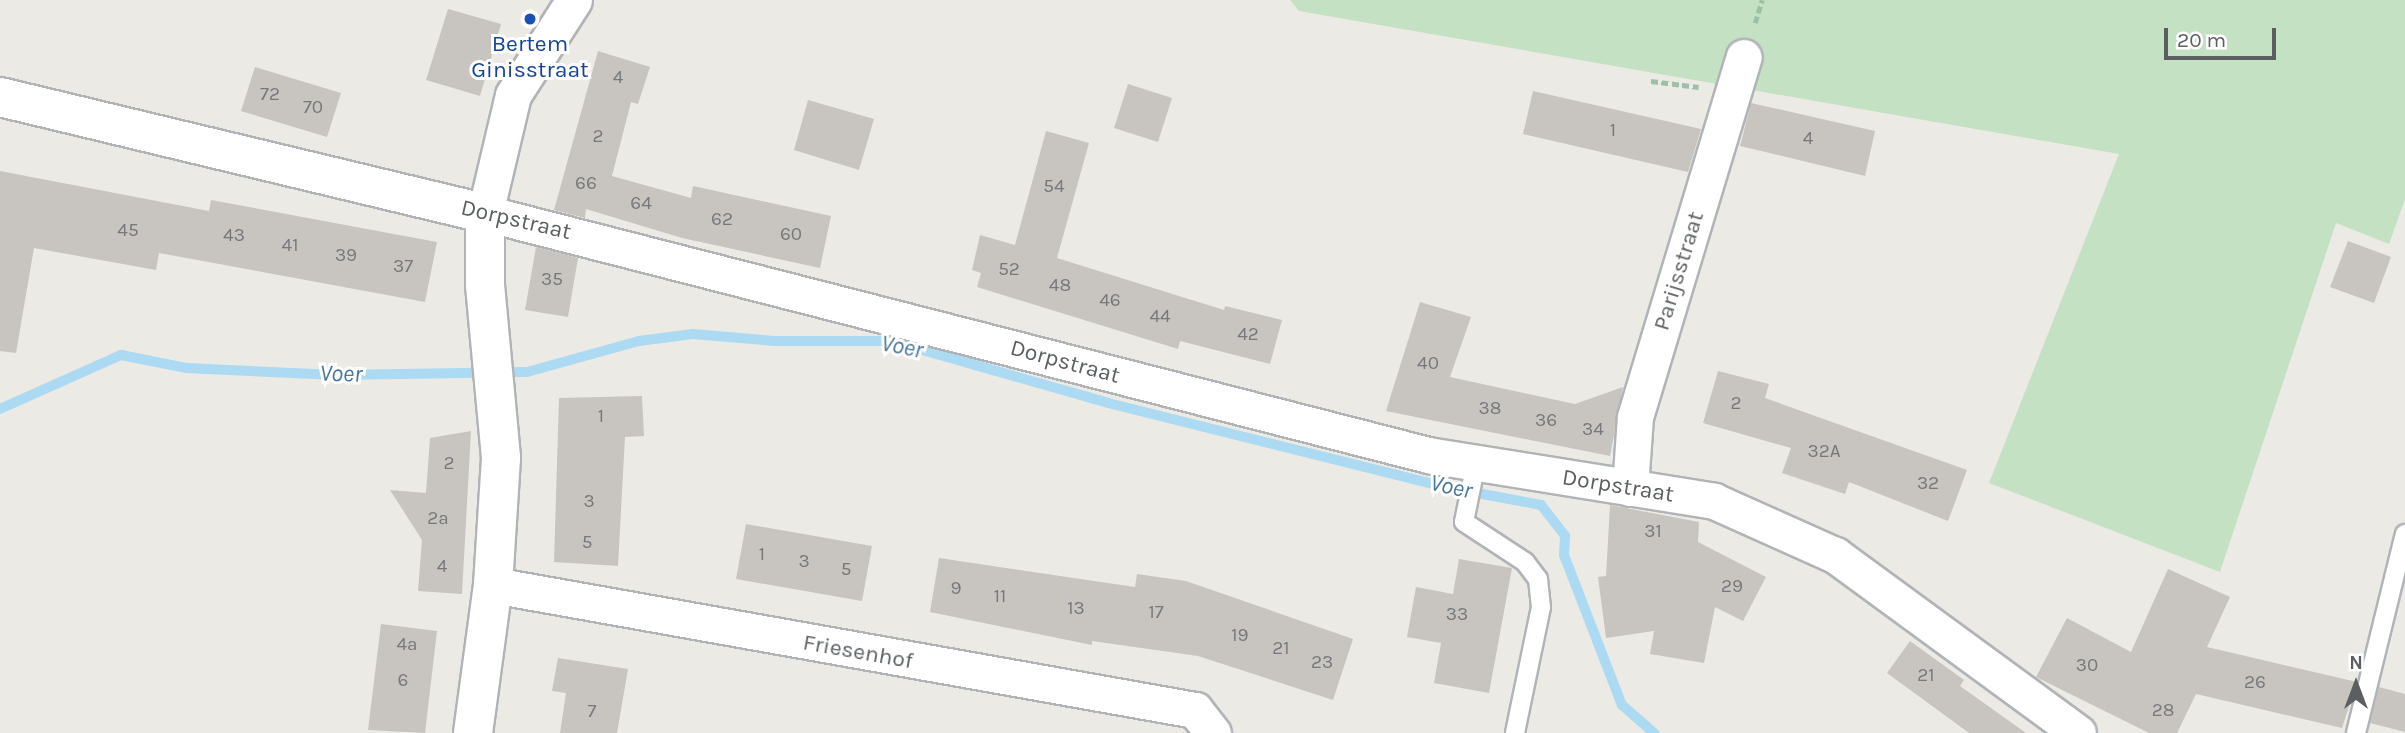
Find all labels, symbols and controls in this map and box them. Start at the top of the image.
marker: Bertem Ginisstraat [522,11,538,27]
scale bar [2167,14,2279,58]
text: 20 m [2177,28,2226,52]
place label: Bertem Ginisstraat [471,30,589,84]
house number: 4 [613,67,623,89]
house number: 72 [260,84,280,106]
house number: 70 [303,97,323,119]
house number: 1 [1610,120,1616,142]
house number: 2 [592,126,604,148]
house number: 4 [1803,128,1813,150]
house number: 66 [575,173,597,195]
house number: 54 [1043,176,1065,198]
house number: 64 [630,193,652,215]
street label: Dorpstraat [458,194,574,246]
street label: Parijsstraat [1648,208,1710,334]
house number: 62 [711,209,733,231]
house number: 45 [117,220,139,242]
house number: 60 [780,224,802,246]
house number: 43 [223,225,245,247]
house number: 41 [282,235,298,257]
house number: 39 [335,245,357,267]
house number: 37 [393,256,413,278]
house number: 52 [998,259,1020,281]
house number: 35 [541,269,563,291]
house number: 48 [1049,275,1071,297]
house number: 46 [1099,290,1121,312]
house number: 44 [1149,306,1171,328]
house number: 42 [1237,324,1259,346]
water label: Voer [878,329,926,365]
street label: Dorpstraat [1007,334,1123,390]
house number: 40 [1417,353,1439,375]
water label: Voer [319,359,363,389]
house number: 2 [1730,393,1742,415]
house number: 38 [1479,398,1501,420]
house number: 1 [598,406,604,428]
house number: 36 [1535,410,1557,432]
house number: 34 [1582,419,1604,441]
house number: 32A [1807,441,1841,463]
house number: 2 [443,453,455,475]
street label: Dorpstraat [1560,464,1676,508]
water label: Voer [1427,468,1475,506]
house number: 32 [1917,473,1939,495]
house number: 3 [583,491,595,513]
house number: 2a [427,508,449,530]
house number: 31 [1644,521,1662,543]
house number: 5 [582,532,592,554]
house number: 1 [759,544,765,566]
house number: 3 [798,551,810,573]
house number: 4 [437,556,447,578]
house number: 5 [841,559,851,581]
house number: 29 [1721,576,1743,598]
house number: 9 [950,578,962,600]
house number: 11 [994,586,1006,608]
house number: 13 [1067,598,1085,620]
house number: 17 [1148,602,1164,624]
house number: 33 [1446,604,1468,626]
house number: 19 [1231,625,1249,647]
street label: Friesenhof [801,629,915,675]
house number: 4a [396,634,418,656]
house number: 21 [1272,638,1290,660]
north arrow [2321,649,2391,719]
house number: 23 [1311,652,1333,674]
text: N [2349,652,2363,674]
house number: 30 [2076,655,2098,677]
house number: 21 [1917,665,1935,687]
house number: 6 [398,670,408,692]
house number: 26 [2244,672,2266,694]
house number: 28 [2152,700,2174,722]
house number: 7 [588,701,596,723]

